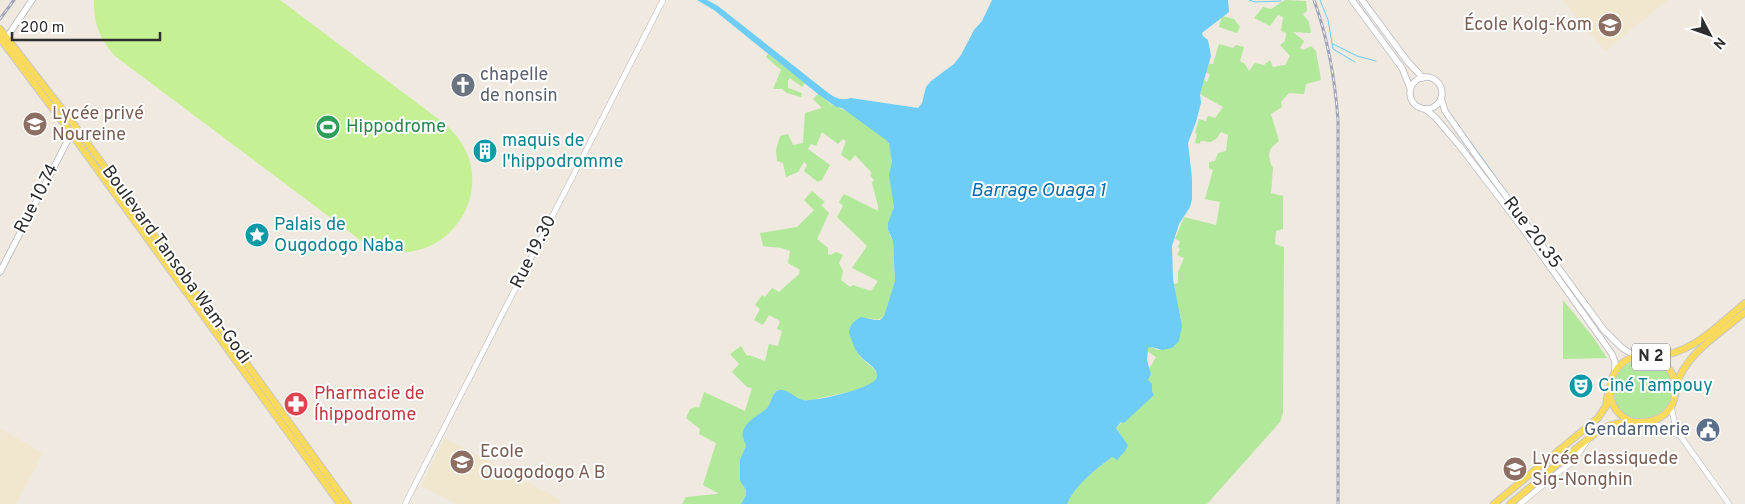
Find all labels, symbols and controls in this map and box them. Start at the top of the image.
scale bar [12,10,160,42]
north arrow [1685,10,1735,60]
place label: École Kolg-Kom [1464,12,1592,37]
school or university icon: École Kolg-Kom [1597,12,1623,38]
text: 200 m [20,19,65,38]
text: N [1709,33,1728,52]
place label: chapelle de nonsin [480,64,558,108]
church icon: chapelle de nonsin [450,72,476,98]
place label: Lycée privé Noureine [52,103,144,147]
school or university icon: Lycée privé Noureine [22,111,48,137]
sports icon: Hippodrome [315,114,341,140]
place label: Hippodrome [346,116,446,139]
place label: maquis de l'hippodromme [502,130,623,174]
building icon: maquis de l'hippodromme [472,138,498,164]
street label: Rue 10.74 [10,160,64,238]
street label: Boulevard Tansoba Wam-Godi [96,161,256,369]
water label: Barrage Ouaga 1 [971,179,1106,203]
street label: Rue 20.35 [1497,192,1567,274]
street label: Rue 19.30 [506,211,562,293]
place label: Palais de Ougodogo Naba [274,214,404,258]
place icon: Palais de Ougodogo Naba [244,222,270,248]
road number: N 2 [1632,344,1670,371]
theatre icon: Ciné Tampouy [1568,373,1594,399]
place label: Ciné Tampouy [1598,375,1713,398]
place label: Pharmacie de l´hippodrome [314,383,425,427]
pharmacy icon: Pharmacie de l´hippodrome [283,391,309,417]
public building icon: Gendarmerie [1695,417,1721,443]
place label: Gendarmerie [1584,419,1690,442]
place label: Ecole Ouogodogo A B [480,441,605,485]
place label: Lycée classiquede Sig-Nonghin [1532,448,1678,492]
school or university icon: Ecole Ouogodogo A B [449,449,475,475]
school or university icon: Lycée classiquede Sig-Nonghin [1502,456,1528,482]

